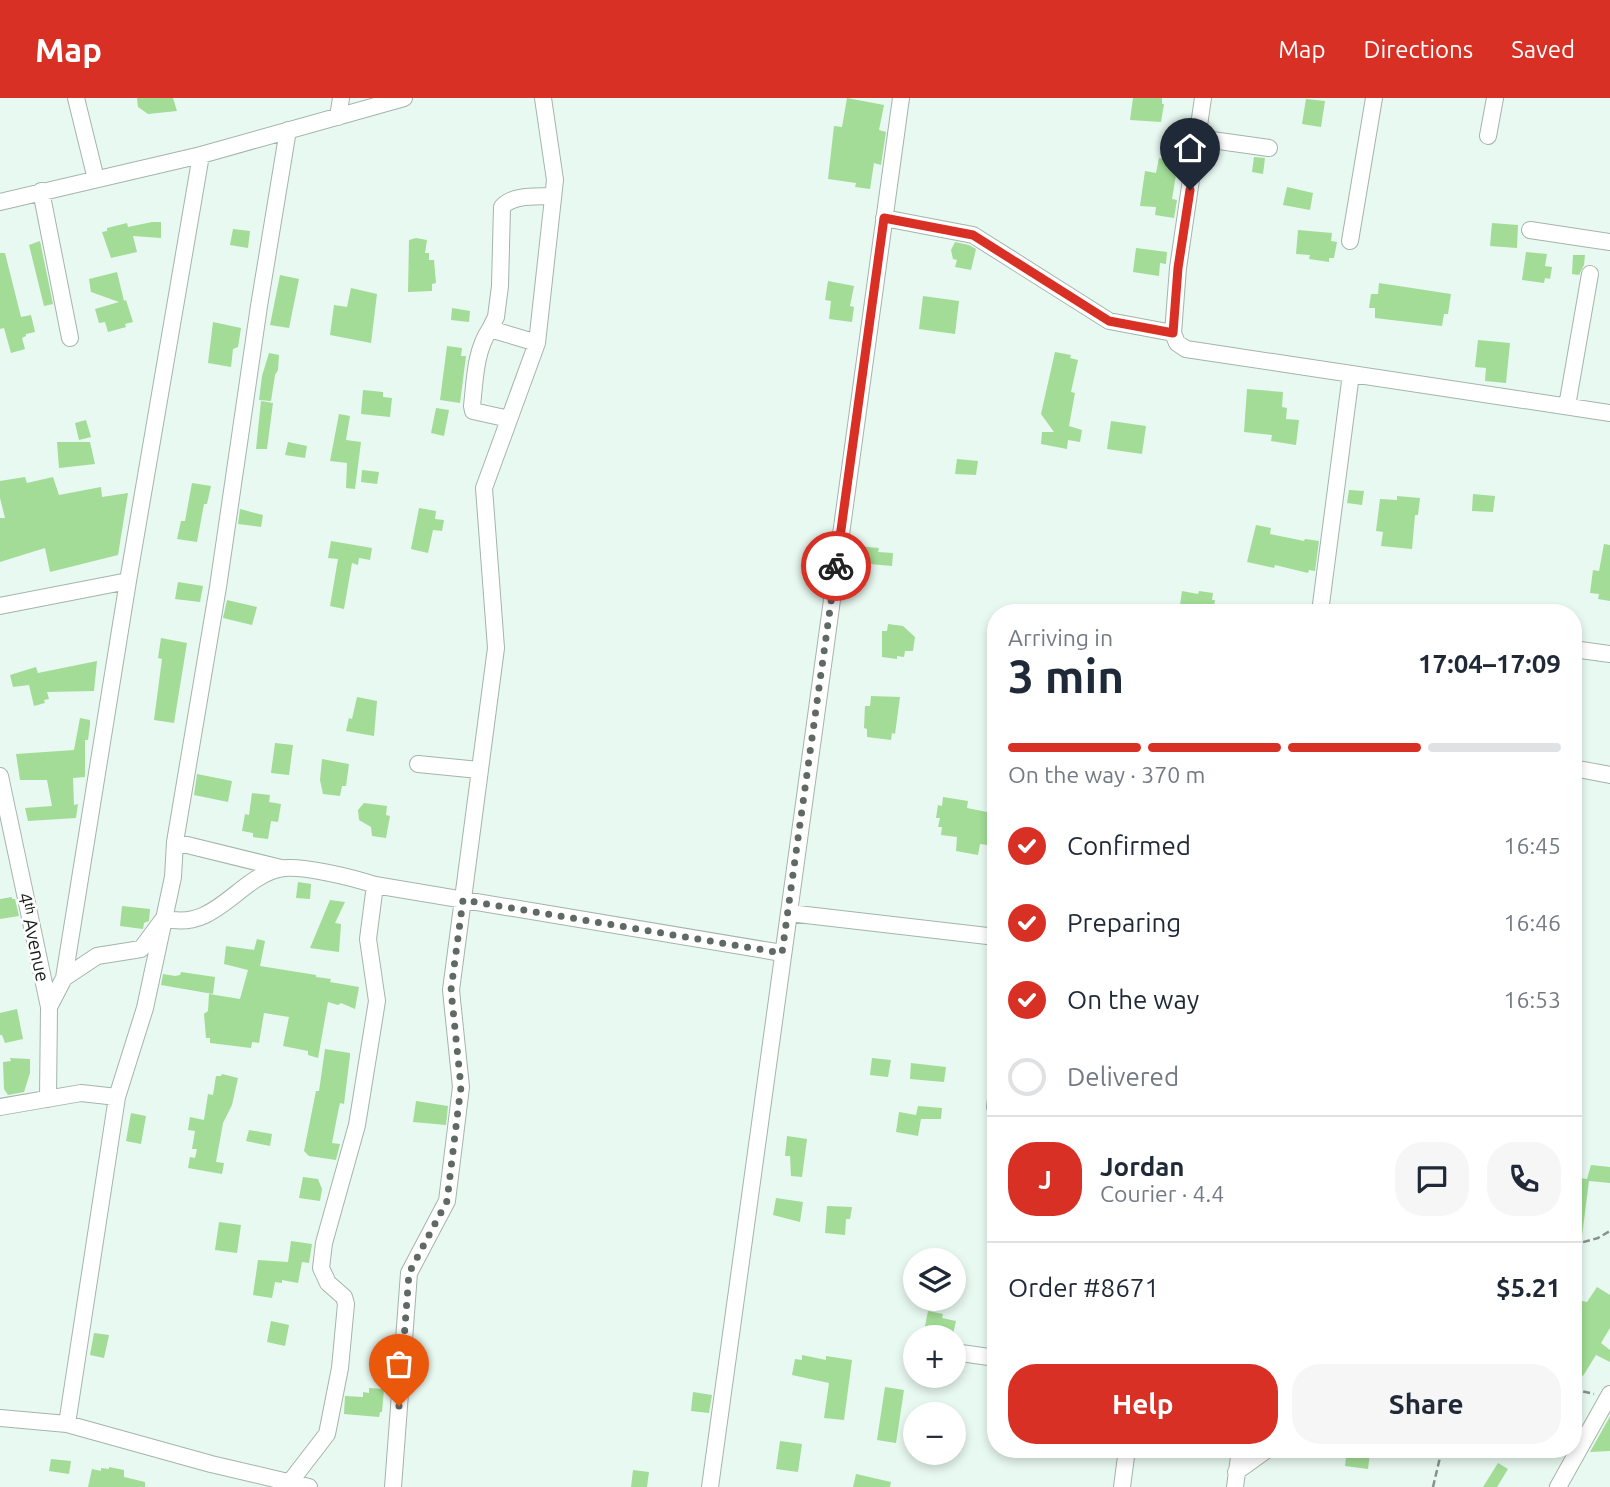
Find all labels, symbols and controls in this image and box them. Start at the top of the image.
text: Map [35,31,102,68]
text: Map [1278,36,1325,63]
text: Directions [1363,36,1473,63]
text: Saved [1511,36,1575,63]
pin [1160,118,1220,190]
icon: home [1171,129,1209,167]
courier [801,531,871,601]
icon: bike [817,547,855,585]
text: Arriving in [1008,625,1113,650]
text: 17:04–17:09 [1418,649,1561,678]
text: 3 min [1008,650,1124,702]
text: On the way · 370 m [1008,762,1205,787]
icon: check [1008,827,1046,865]
text: Confirmed [1067,831,1191,860]
text: 16:45 [1503,833,1561,858]
street label: 4ᵗʰ Avenue [14,890,54,984]
icon: check [1008,904,1046,942]
text: Preparing [1067,908,1181,937]
text: 16:46 [1503,910,1561,935]
icon: check [1008,981,1046,1019]
text: On the way [1067,985,1199,1014]
text: 16:53 [1503,987,1561,1012]
text: Delivered [1067,1062,1179,1091]
button: chat [1395,1142,1469,1216]
button: phone [1487,1142,1561,1216]
text: Jordan [1100,1152,1185,1181]
text: J [1038,1165,1052,1194]
text: Courier · 4.4 [1100,1181,1224,1206]
map controls [903,1248,966,1465]
button: layers [903,1248,966,1311]
text: Order #8671 [1008,1273,1159,1302]
text: $5.21 [1496,1273,1561,1302]
button: + [903,1325,966,1388]
pin [369,1334,429,1406]
icon: bag [380,1345,418,1383]
button: Help [1008,1364,1278,1444]
button: Share [1292,1364,1561,1444]
button: − [903,1402,966,1465]

